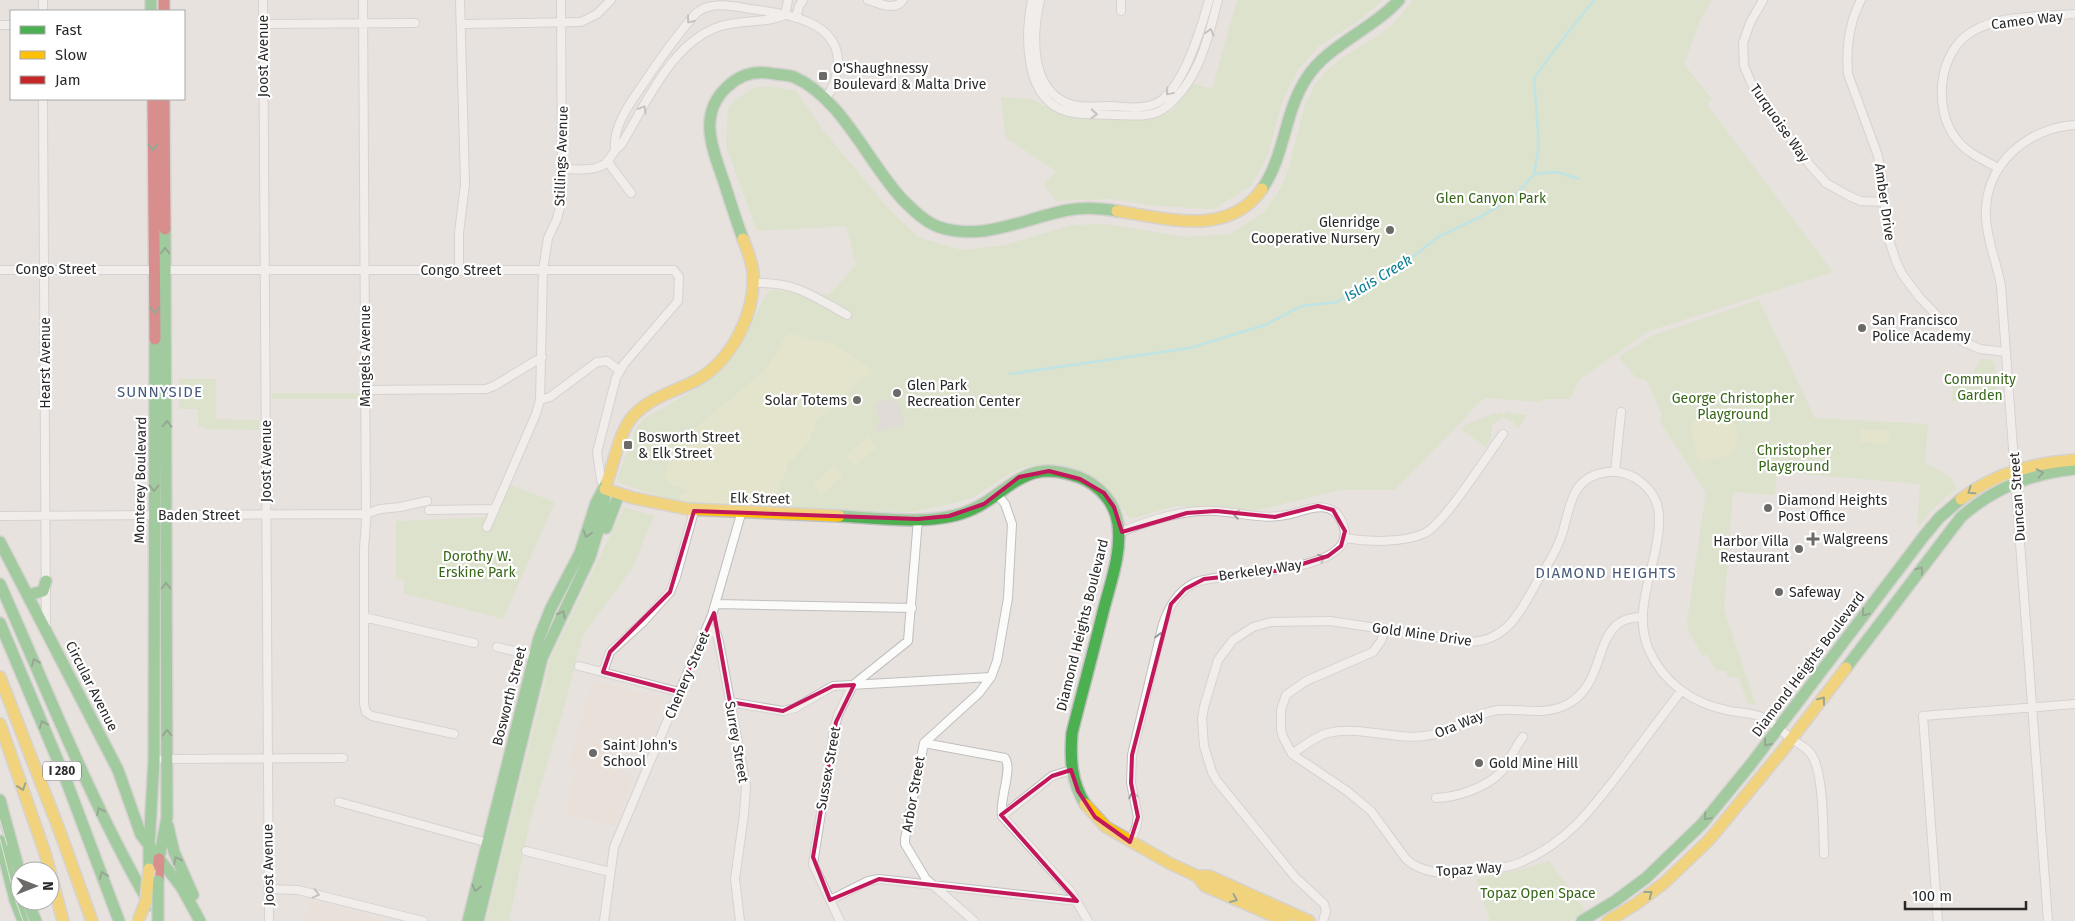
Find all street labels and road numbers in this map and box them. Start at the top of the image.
street label: Cameo Way [1990,8,2064,33]
street label: Joost Avenue [255,15,272,97]
street label: Turquoise Way [1746,81,1813,166]
street label: Stillings Avenue [551,105,572,207]
street label: Amber Drive [1871,162,1898,242]
street label: Congo Street [16,261,97,278]
street label: Congo Street [421,262,502,279]
street label: Mangels Avenue [357,305,374,407]
street label: Hearst Avenue [37,317,54,409]
street label: Monterey Boulevard [131,416,150,544]
street label: Joost Avenue [258,420,275,502]
street label: Duncan Street [2006,451,2029,542]
street label: Elk Street [730,489,791,508]
street label: Baden Street [158,507,241,524]
street label: Diamond Heights Boulevard [1053,537,1112,713]
street label: Berkeley Way [1217,556,1303,585]
street label: Diamond Heights Boulevard [1748,588,1868,740]
street label: Gold Mine Drive [1371,619,1473,650]
street label: Chenery Street [661,628,714,721]
street label: Circular Avenue [62,638,122,734]
street label: Bosworth Street [489,644,530,748]
street label: Surrey Street [721,700,752,785]
street label: Ora Way [1432,707,1486,742]
street label: Sussex Street [813,724,844,811]
street label: Arbor Street [898,754,929,833]
road number: I 280 [43,761,81,780]
street label: Joost Avenue [259,824,278,906]
street label: Topaz Way [1436,859,1503,880]

